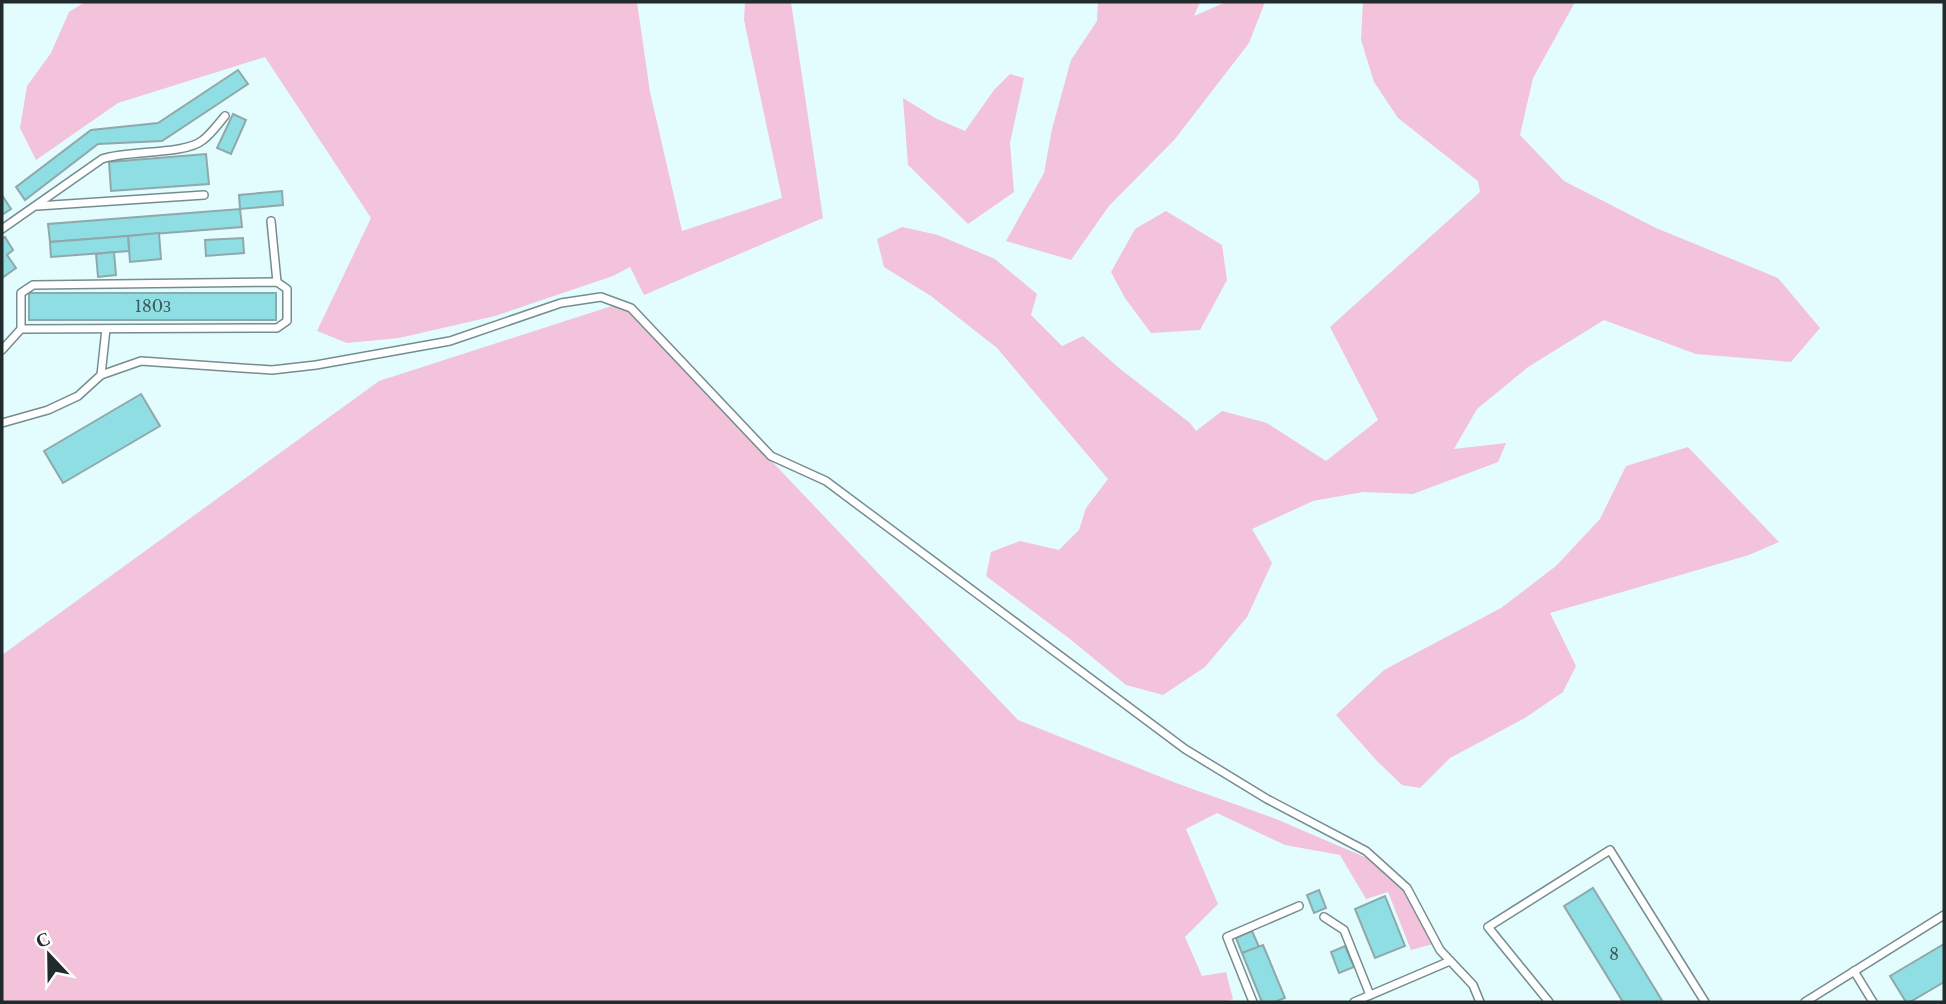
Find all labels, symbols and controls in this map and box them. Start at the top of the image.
house number: 180З [135,296,171,316]
north arrow [14,920,84,990]
text: С [32,926,53,953]
house number: 8 [1609,944,1619,964]

